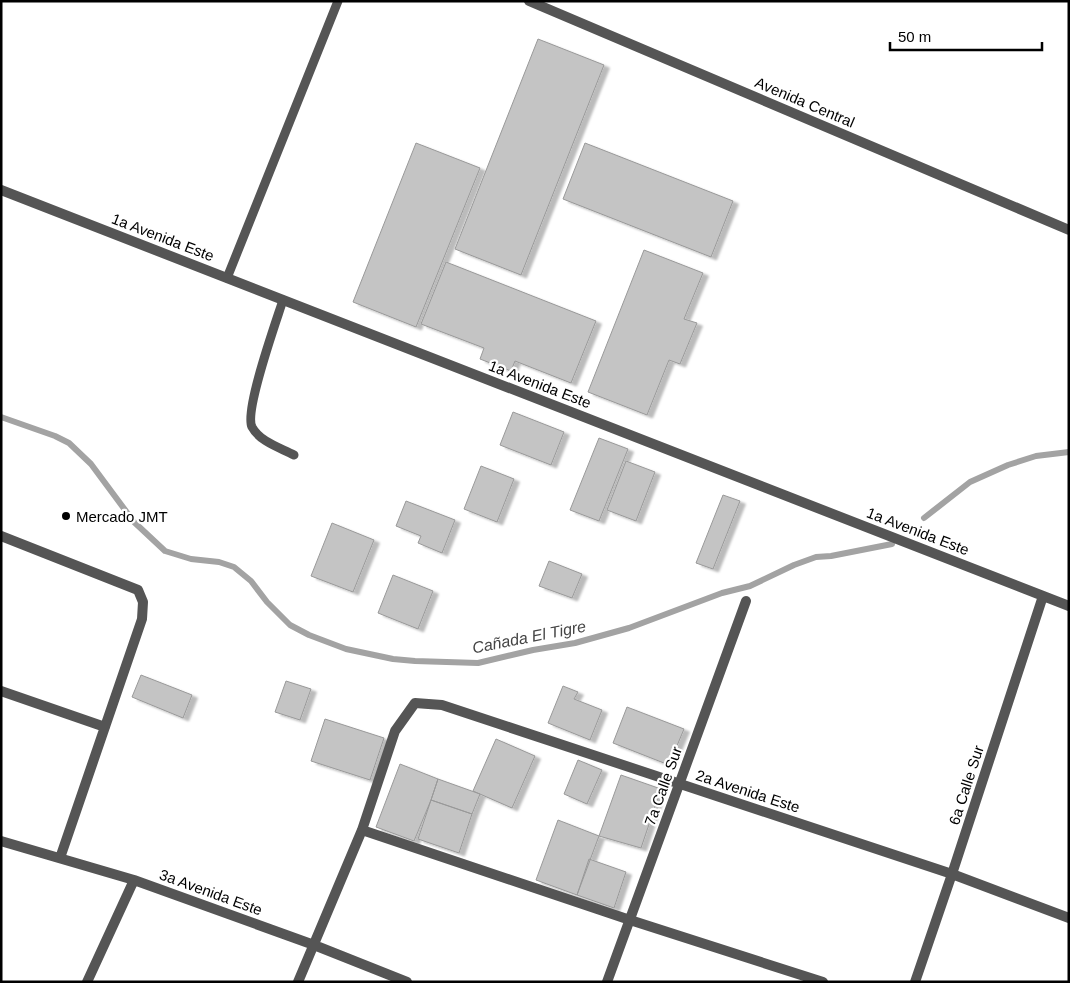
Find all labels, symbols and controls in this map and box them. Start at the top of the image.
scale bar [890,20,1042,52]
text: 50 m [898,28,931,45]
street label: Avenida Central [753,73,857,131]
street label: 1a Avenida Este [109,210,217,264]
street label: 1a Avenida Este [486,357,594,411]
street label: 1a Avenida Este [864,504,972,558]
place label: Mercado JMT [76,508,168,525]
marker: Mercado JMT [60,510,72,522]
water label: Cañada El Tigre [471,618,587,656]
street label: 6a Calle Sur [945,743,987,827]
street label: 7a Calle Sur [641,744,685,828]
street label: 2a Avenida Este [694,766,802,816]
street label: 3a Avenida Este [157,866,265,918]

